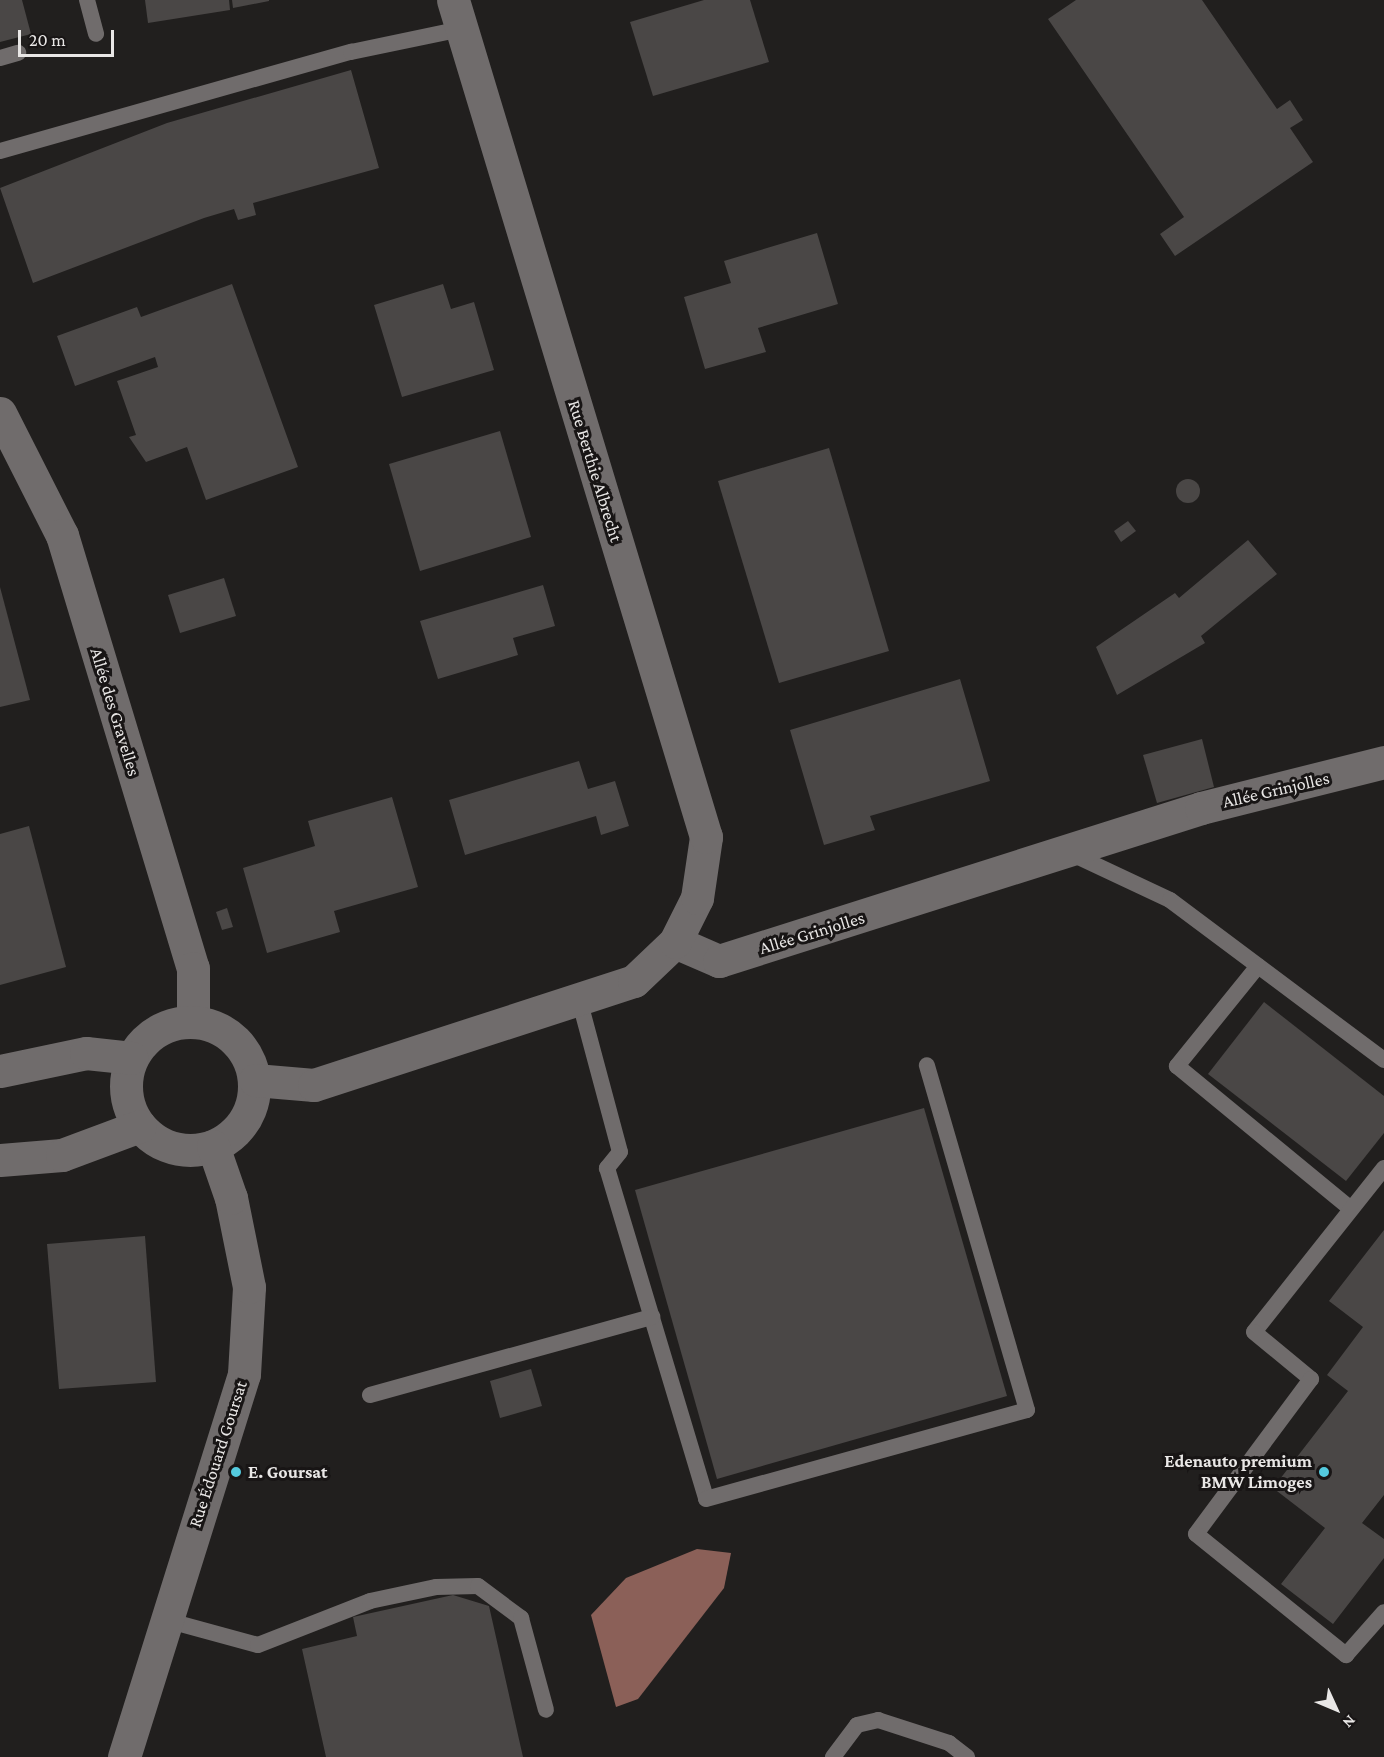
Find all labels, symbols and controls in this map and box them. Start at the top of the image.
scale bar [21,18,117,56]
text: 20 m [29,30,66,50]
street label: Rue Berthie Albrecht [563,397,627,545]
street label: Allée des Gravelles [85,645,145,779]
street label: Allée Grinjolles [1221,767,1331,813]
street label: Allée Grinjolles [757,907,867,959]
street label: Rue Édouard Goursat [184,1378,252,1530]
place label: Edenauto premium BMW Limoges [1164,1451,1312,1494]
place label: E. Goursat [248,1461,327,1483]
marker: E. Goursat [229,1465,243,1479]
marker: Edenauto premium BMW Limoges [1317,1465,1331,1479]
north arrow [1306,1679,1366,1739]
text: N [1339,1712,1359,1732]

